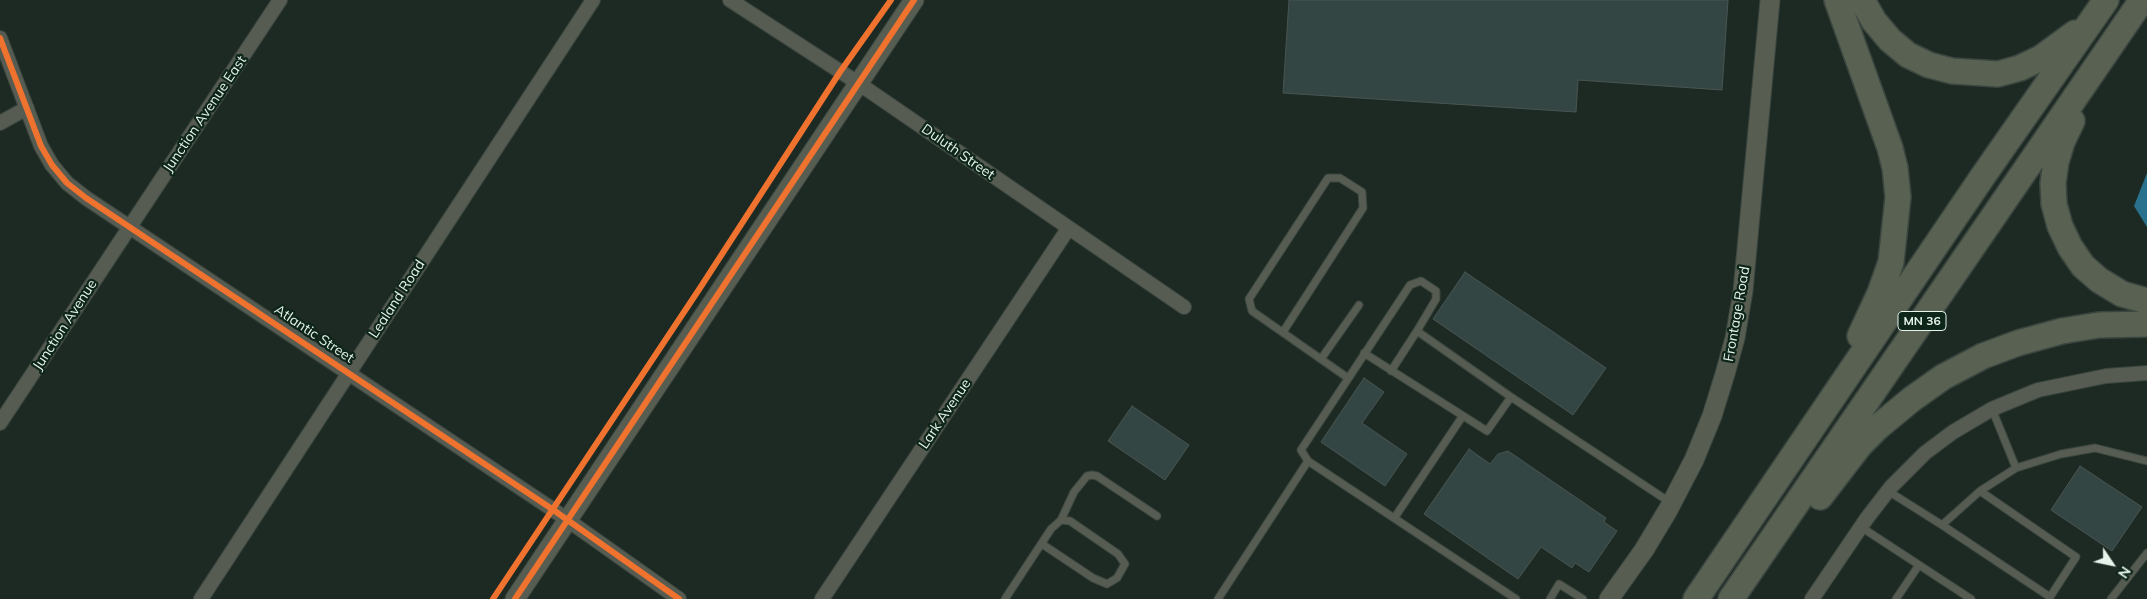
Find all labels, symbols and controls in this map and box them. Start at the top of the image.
street label: Junction Avenue East [160,53,250,175]
street label: Duluth Street [918,121,998,183]
street label: Lealand Road [365,257,429,341]
street label: Frontage Road [1720,265,1754,363]
street label: Junction Avenue [29,277,101,373]
street label: Atlantic Street [271,301,357,367]
road number: MN 36 [1898,312,1946,331]
street label: Lark Avenue [915,376,975,452]
north arrow [2087,539,2137,589]
text: N [2114,563,2135,582]

